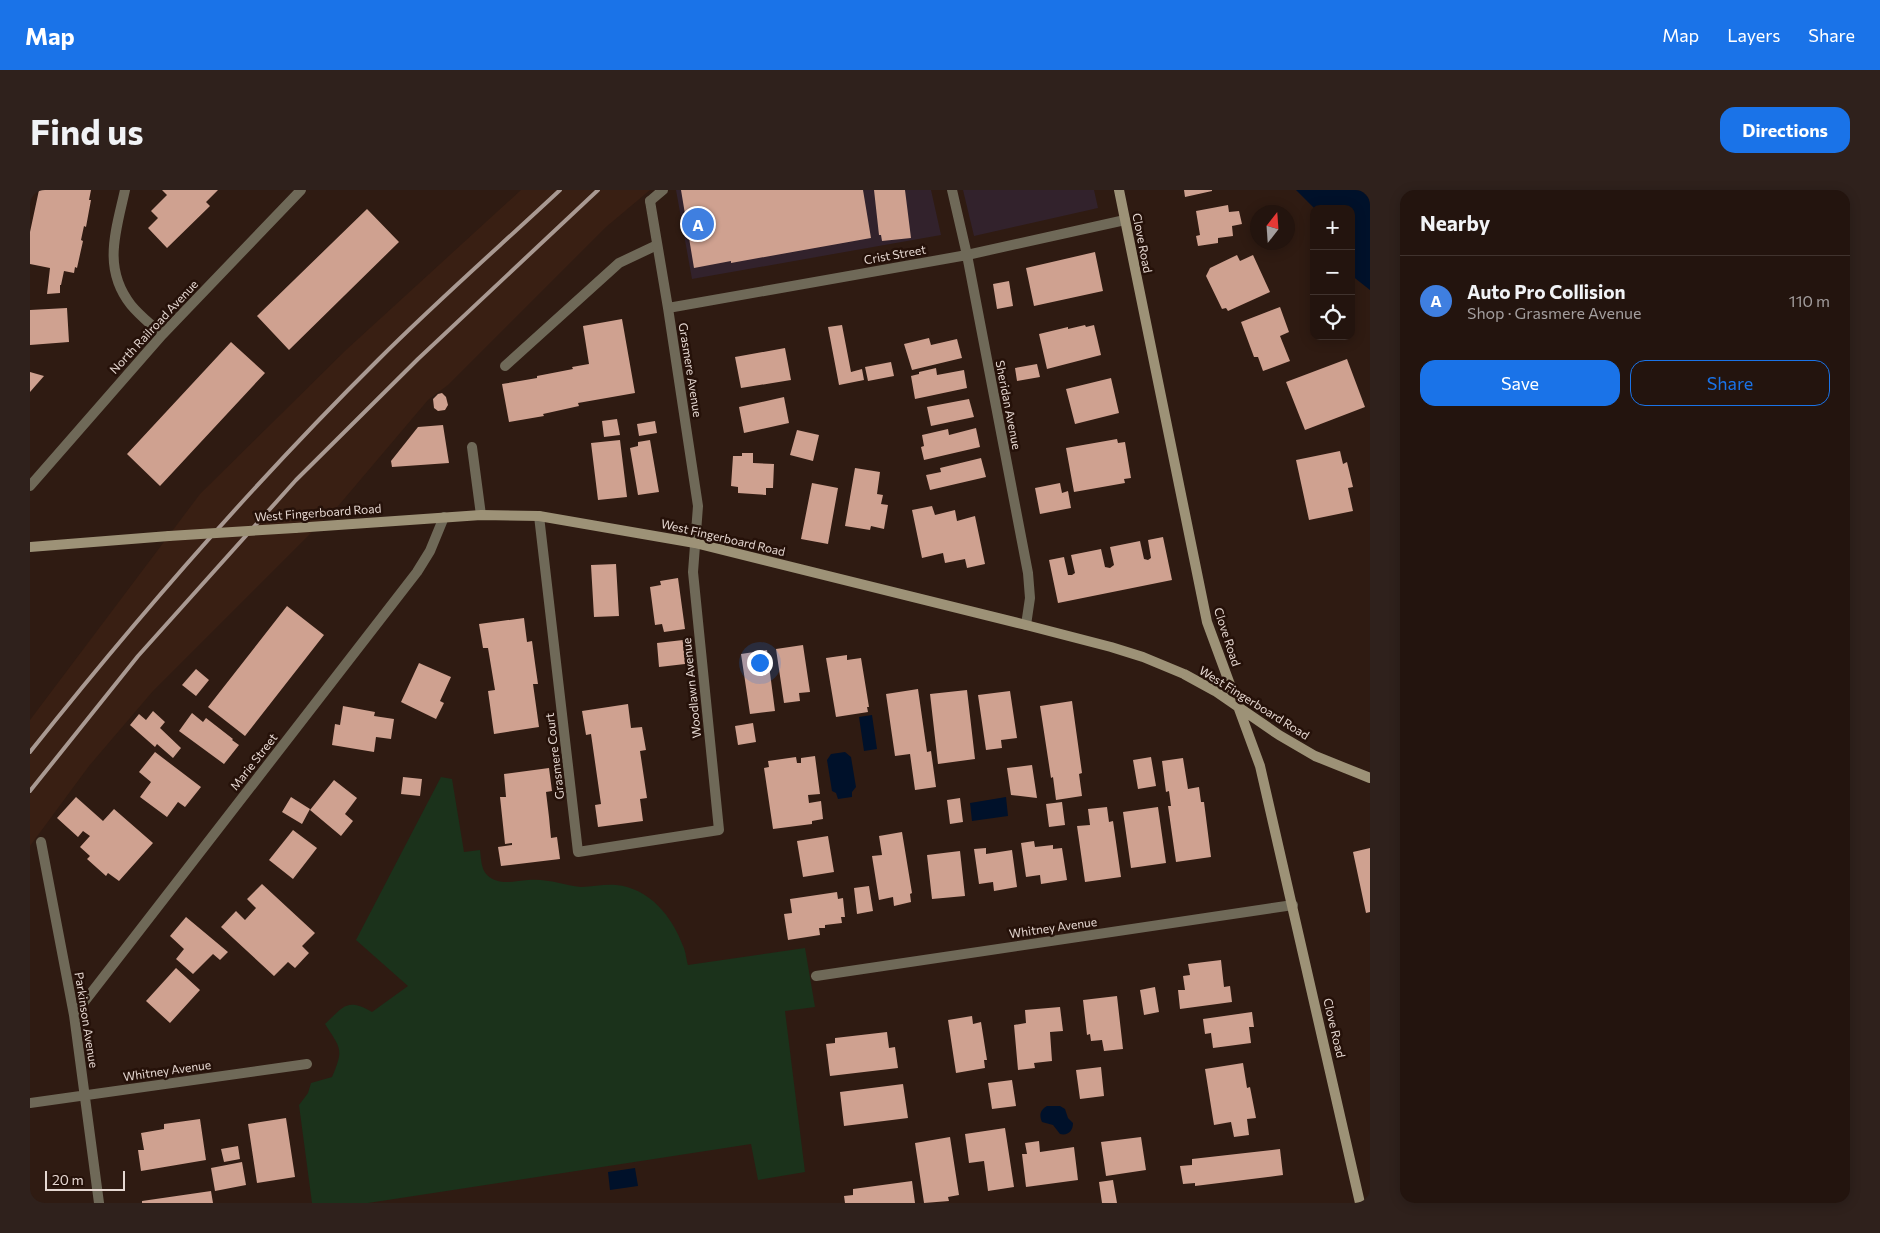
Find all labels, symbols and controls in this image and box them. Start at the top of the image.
text: Map [25,21,75,50]
text: Map [1662,24,1699,46]
text: Layers [1727,24,1780,46]
text: Share [1808,24,1855,46]
button: Directions [1720,107,1850,153]
text: Find us [30,109,144,152]
pin: A [682,205,714,243]
north arrow [1250,205,1295,250]
map controls [1310,205,1355,340]
button: + [1310,205,1355,250]
text: Nearby [1420,210,1490,235]
street label: Clove Road [1130,212,1156,274]
street label: Crist Street [863,242,927,266]
button: − [1310,250,1355,295]
street label: North Railroad Avenue [106,277,200,376]
text: Auto Pro Collision [1467,280,1626,303]
text: A [1430,291,1442,310]
text: 110 m [1789,291,1830,310]
button: locate [1310,295,1355,340]
text: Shop · Grasmere Avenue [1467,303,1641,322]
street label: Grasmere Avenue [677,322,705,418]
street label: Sheridan Avenue [993,359,1024,451]
button: Save [1420,360,1620,406]
button: Share [1630,360,1830,406]
street label: West Fingerboard Road [254,501,382,523]
street label: West Fingerboard Road [660,516,787,558]
street label: Clove Road [1212,606,1244,668]
street label: Woodlawn Avenue [679,637,703,739]
your location [747,650,773,676]
street label: West Fingerboard Road [1197,663,1312,742]
street label: Grasmere Court [542,712,566,800]
street label: Marie Street [227,730,280,793]
street label: Whitney Avenue [1008,914,1098,940]
street label: Parkinson Avenue [72,971,101,1069]
street label: Clove Road [1321,997,1349,1059]
street label: Whitney Avenue [122,1057,212,1083]
scale bar [45,1168,125,1191]
text: 20 m [52,1171,84,1188]

